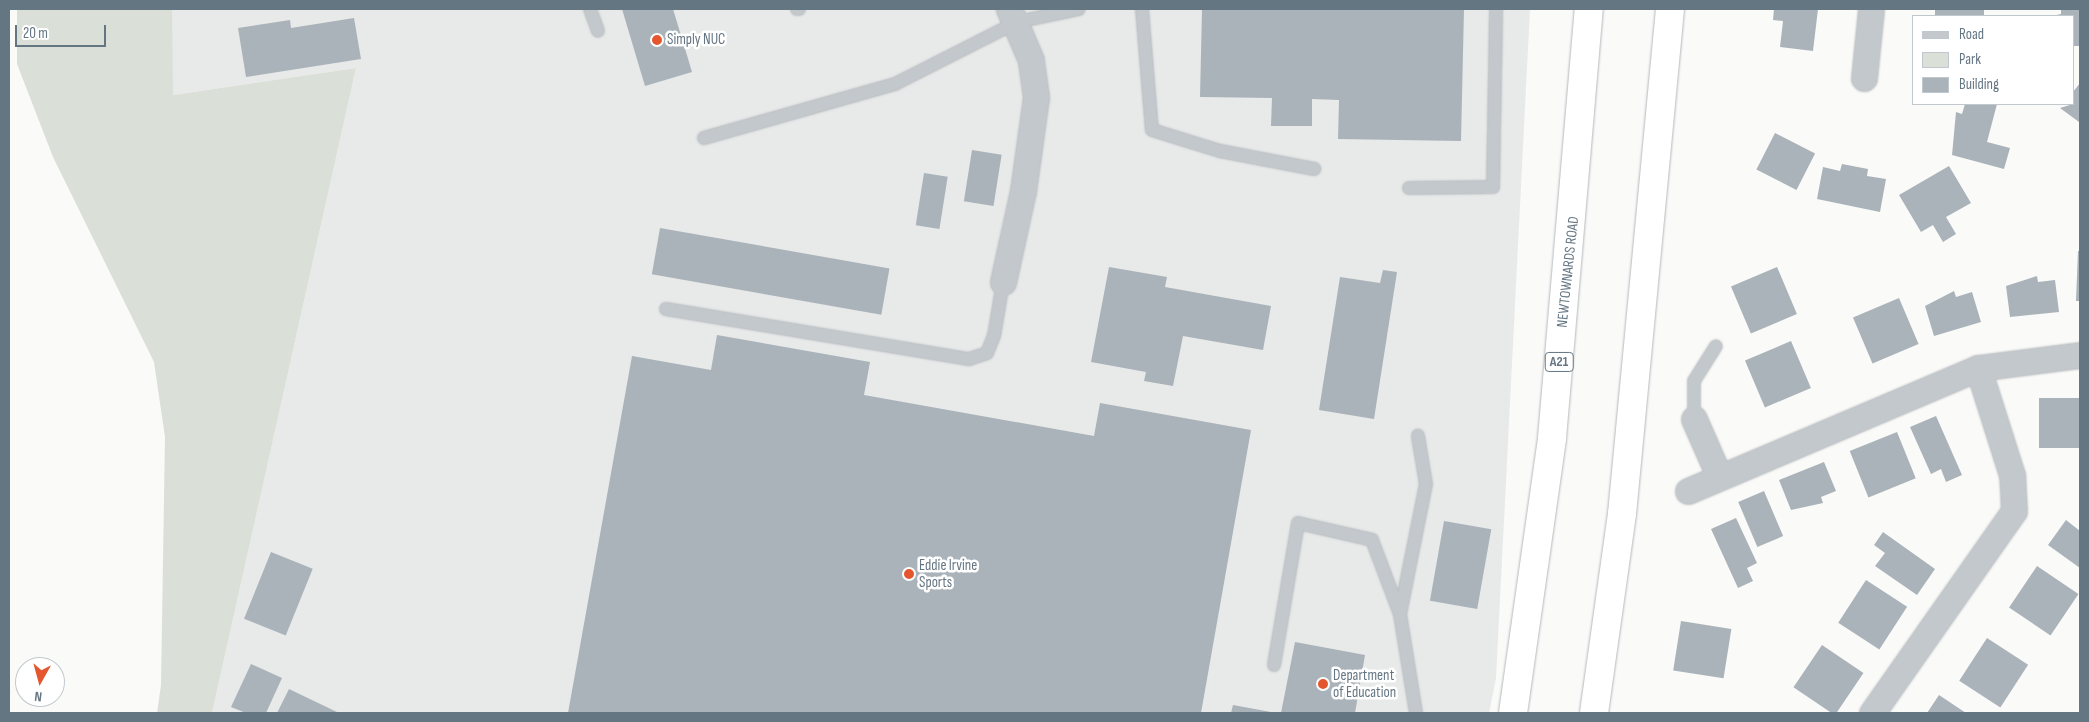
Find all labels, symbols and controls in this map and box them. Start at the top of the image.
scale bar [18,15,109,47]
legend [1912,15,2074,105]
text: 20 m [23,24,48,43]
text: Road [1959,25,1984,44]
place label: Simply NUC [667,31,725,49]
marker: Simply NUC [651,34,663,46]
text: Park [1959,50,1981,69]
text: Building [1959,75,1999,94]
street label: NEWTOWNARDS ROAD [1553,216,1583,328]
road number: A21 [1544,351,1574,374]
place label: Eddie Irvine Sports [919,556,977,591]
marker: Eddie Irvine Sports [903,568,915,580]
north arrow [15,657,65,707]
place label: Department of Education [1333,666,1396,701]
marker: Department of Education [1317,678,1329,690]
text: N [33,688,43,705]

